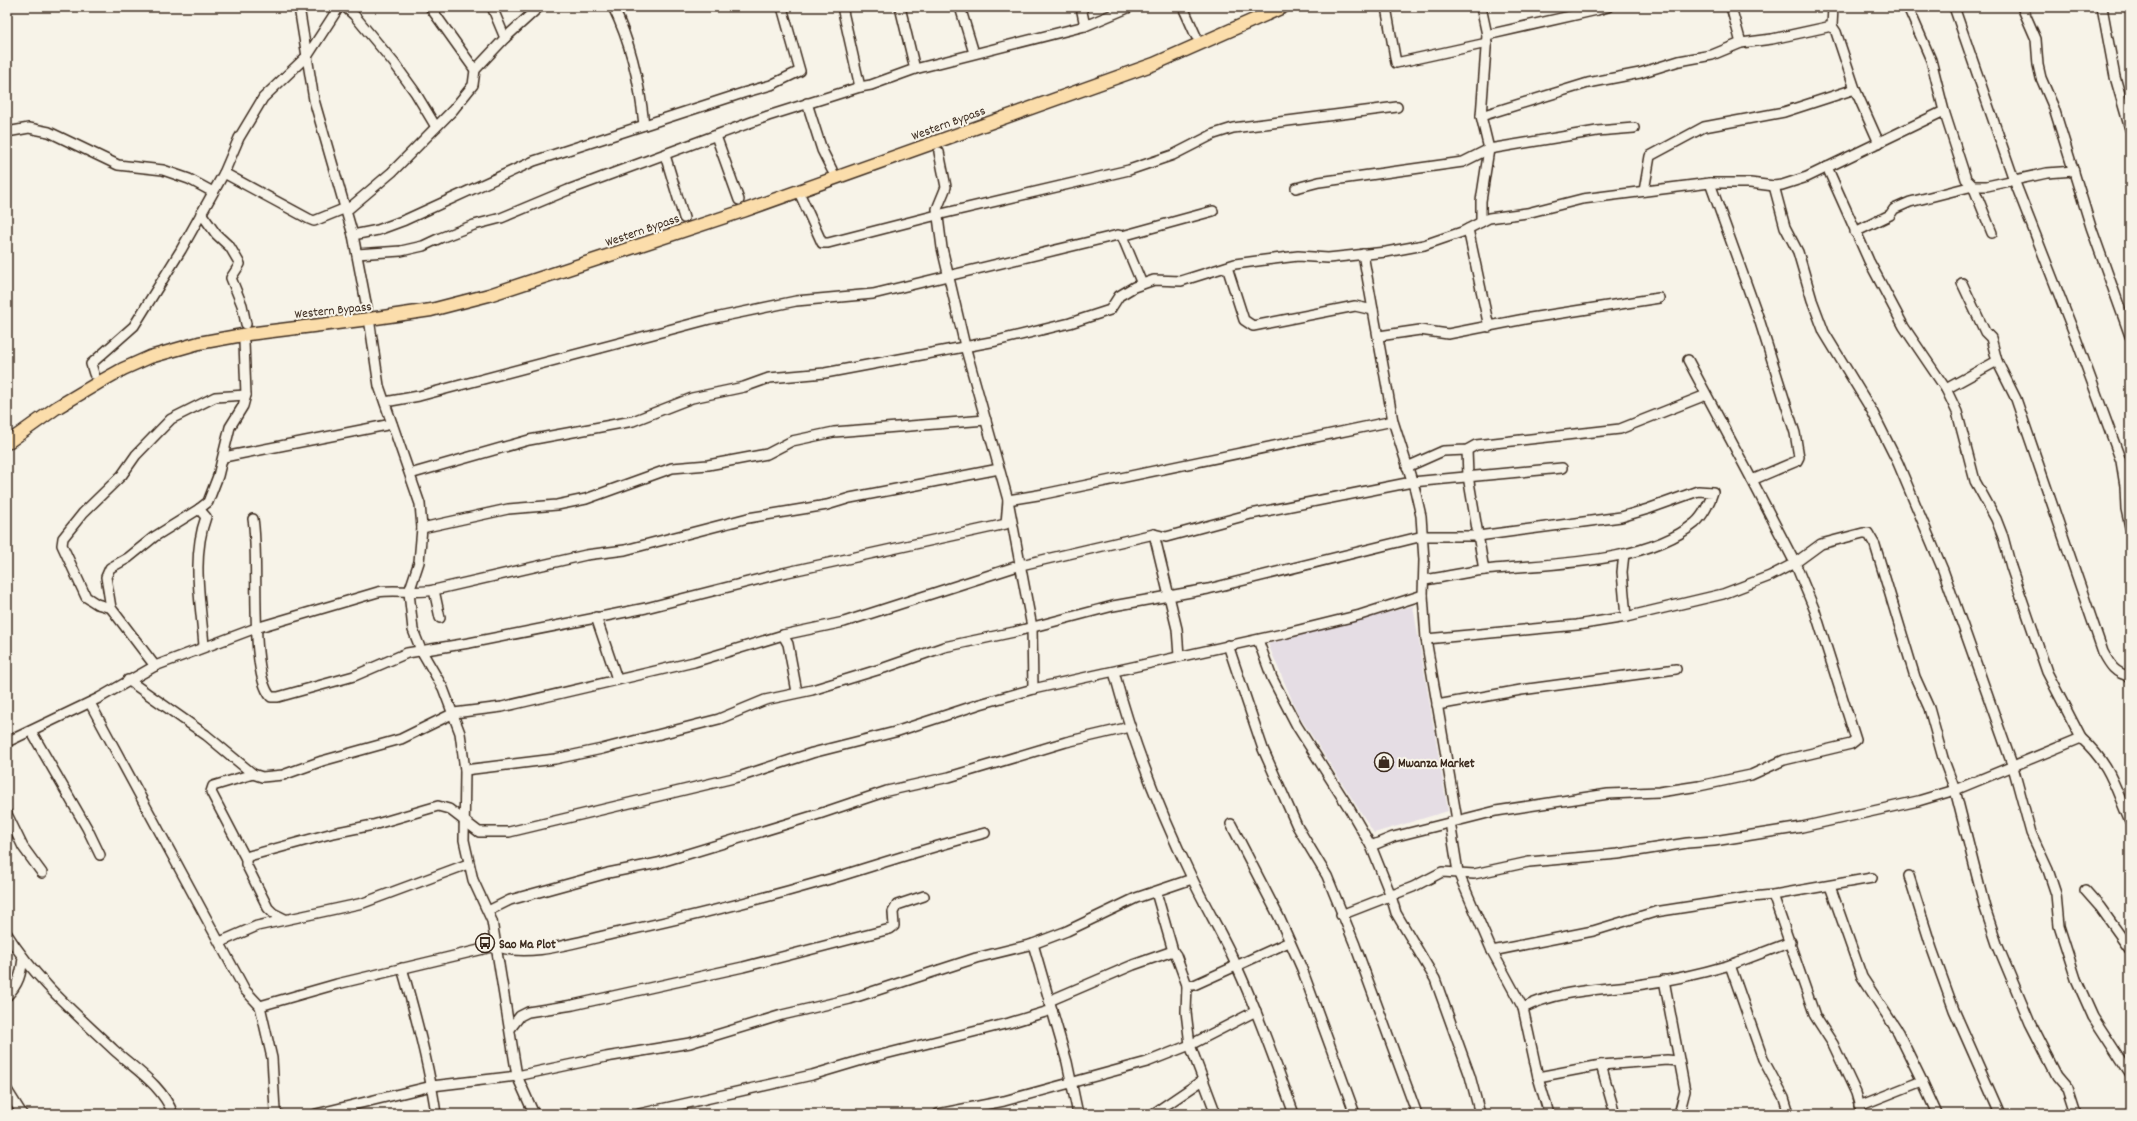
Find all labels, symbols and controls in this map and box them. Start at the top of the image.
street label: Western Bypass [909,102,988,147]
street label: Western Bypass [603,210,683,253]
street label: Western Bypass [294,298,373,325]
shop icon: Mwanza Market [1373,751,1395,773]
place label: Mwanza Market [1398,755,1475,774]
bus stop icon: Sao Ma Plot [474,932,496,954]
place label: Sao Ma Plot [499,936,556,955]

